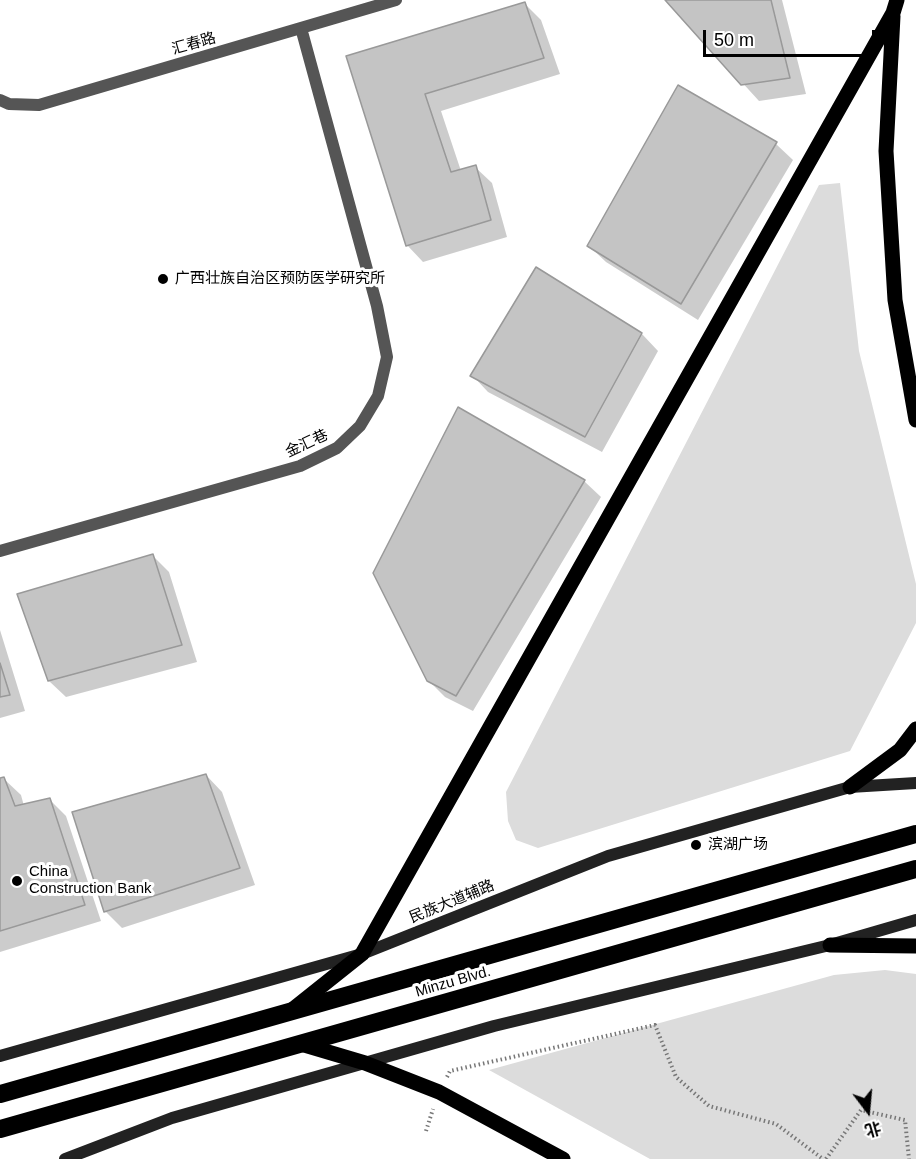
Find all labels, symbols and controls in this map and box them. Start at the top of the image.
scale bar [706,18,878,56]
street label: 汇春路 [170,29,218,59]
text: 50 m [714,30,754,50]
place label: 广西壮族自治区预防医学研究所 [175,270,385,288]
marker: 广西壮族自治区预防医学研究所 [156,272,170,286]
street label: 金汇巷 [283,426,331,462]
place label: 滨湖广场 [708,836,768,854]
marker: 滨湖广场 [689,838,703,852]
place label: China Construction Bank [29,863,152,898]
marker: China Construction Bank [10,874,24,888]
street label: 民族大道辅路 [407,877,497,927]
street label: Minzu Blvd. [413,963,493,1001]
north arrow [838,1081,898,1141]
text: 北 [863,1118,883,1139]

